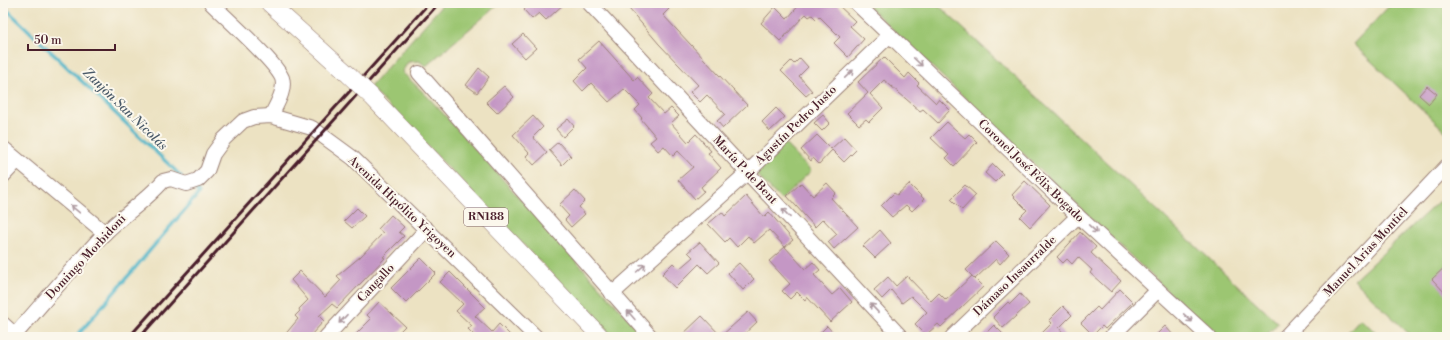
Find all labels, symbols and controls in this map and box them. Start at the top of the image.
scale bar [28,26,115,52]
text: 50 m [34,33,62,48]
one-way arrow [913,57,923,67]
water label: Zanjón San Nicolás [79,65,171,154]
one-way arrow [844,69,854,79]
street label: Agustín Pedro Justo [751,82,840,168]
street label: Coronel José Félix Bogado [975,116,1087,226]
street label: María P. de Bent [710,133,781,208]
street label: Avenida Hipólito Yrigoyen [344,152,459,261]
one-way arrow [69,204,80,213]
street label: Manuel Arias Montiel [1321,204,1412,300]
road number: RN188 [464,208,508,226]
one-way arrow [781,208,791,218]
street label: Domingo Morbidoni [43,211,129,303]
one-way arrow [1087,225,1098,234]
street label: Dámaso Insaurralde [970,233,1060,319]
street label: Cangallo [354,260,398,306]
one-way arrow [636,263,647,272]
one-way arrow [870,304,879,314]
one-way arrow [627,310,636,321]
one-way arrow [1183,313,1193,322]
one-way arrow [338,314,348,324]

